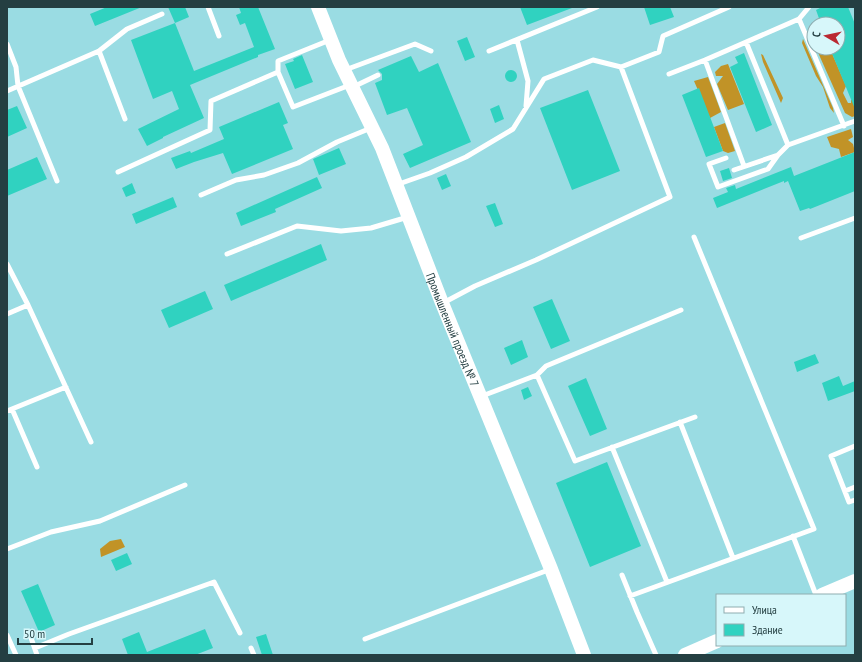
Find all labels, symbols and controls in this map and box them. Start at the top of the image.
north arrow [806,16,846,56]
text: С [809,31,823,38]
street label: Промышленный проезд № 7 [423,270,483,389]
legend [716,594,846,646]
text: Улица [752,602,777,617]
scale bar [18,620,92,646]
text: Здание [752,622,783,637]
text: 50 m [24,626,45,641]

